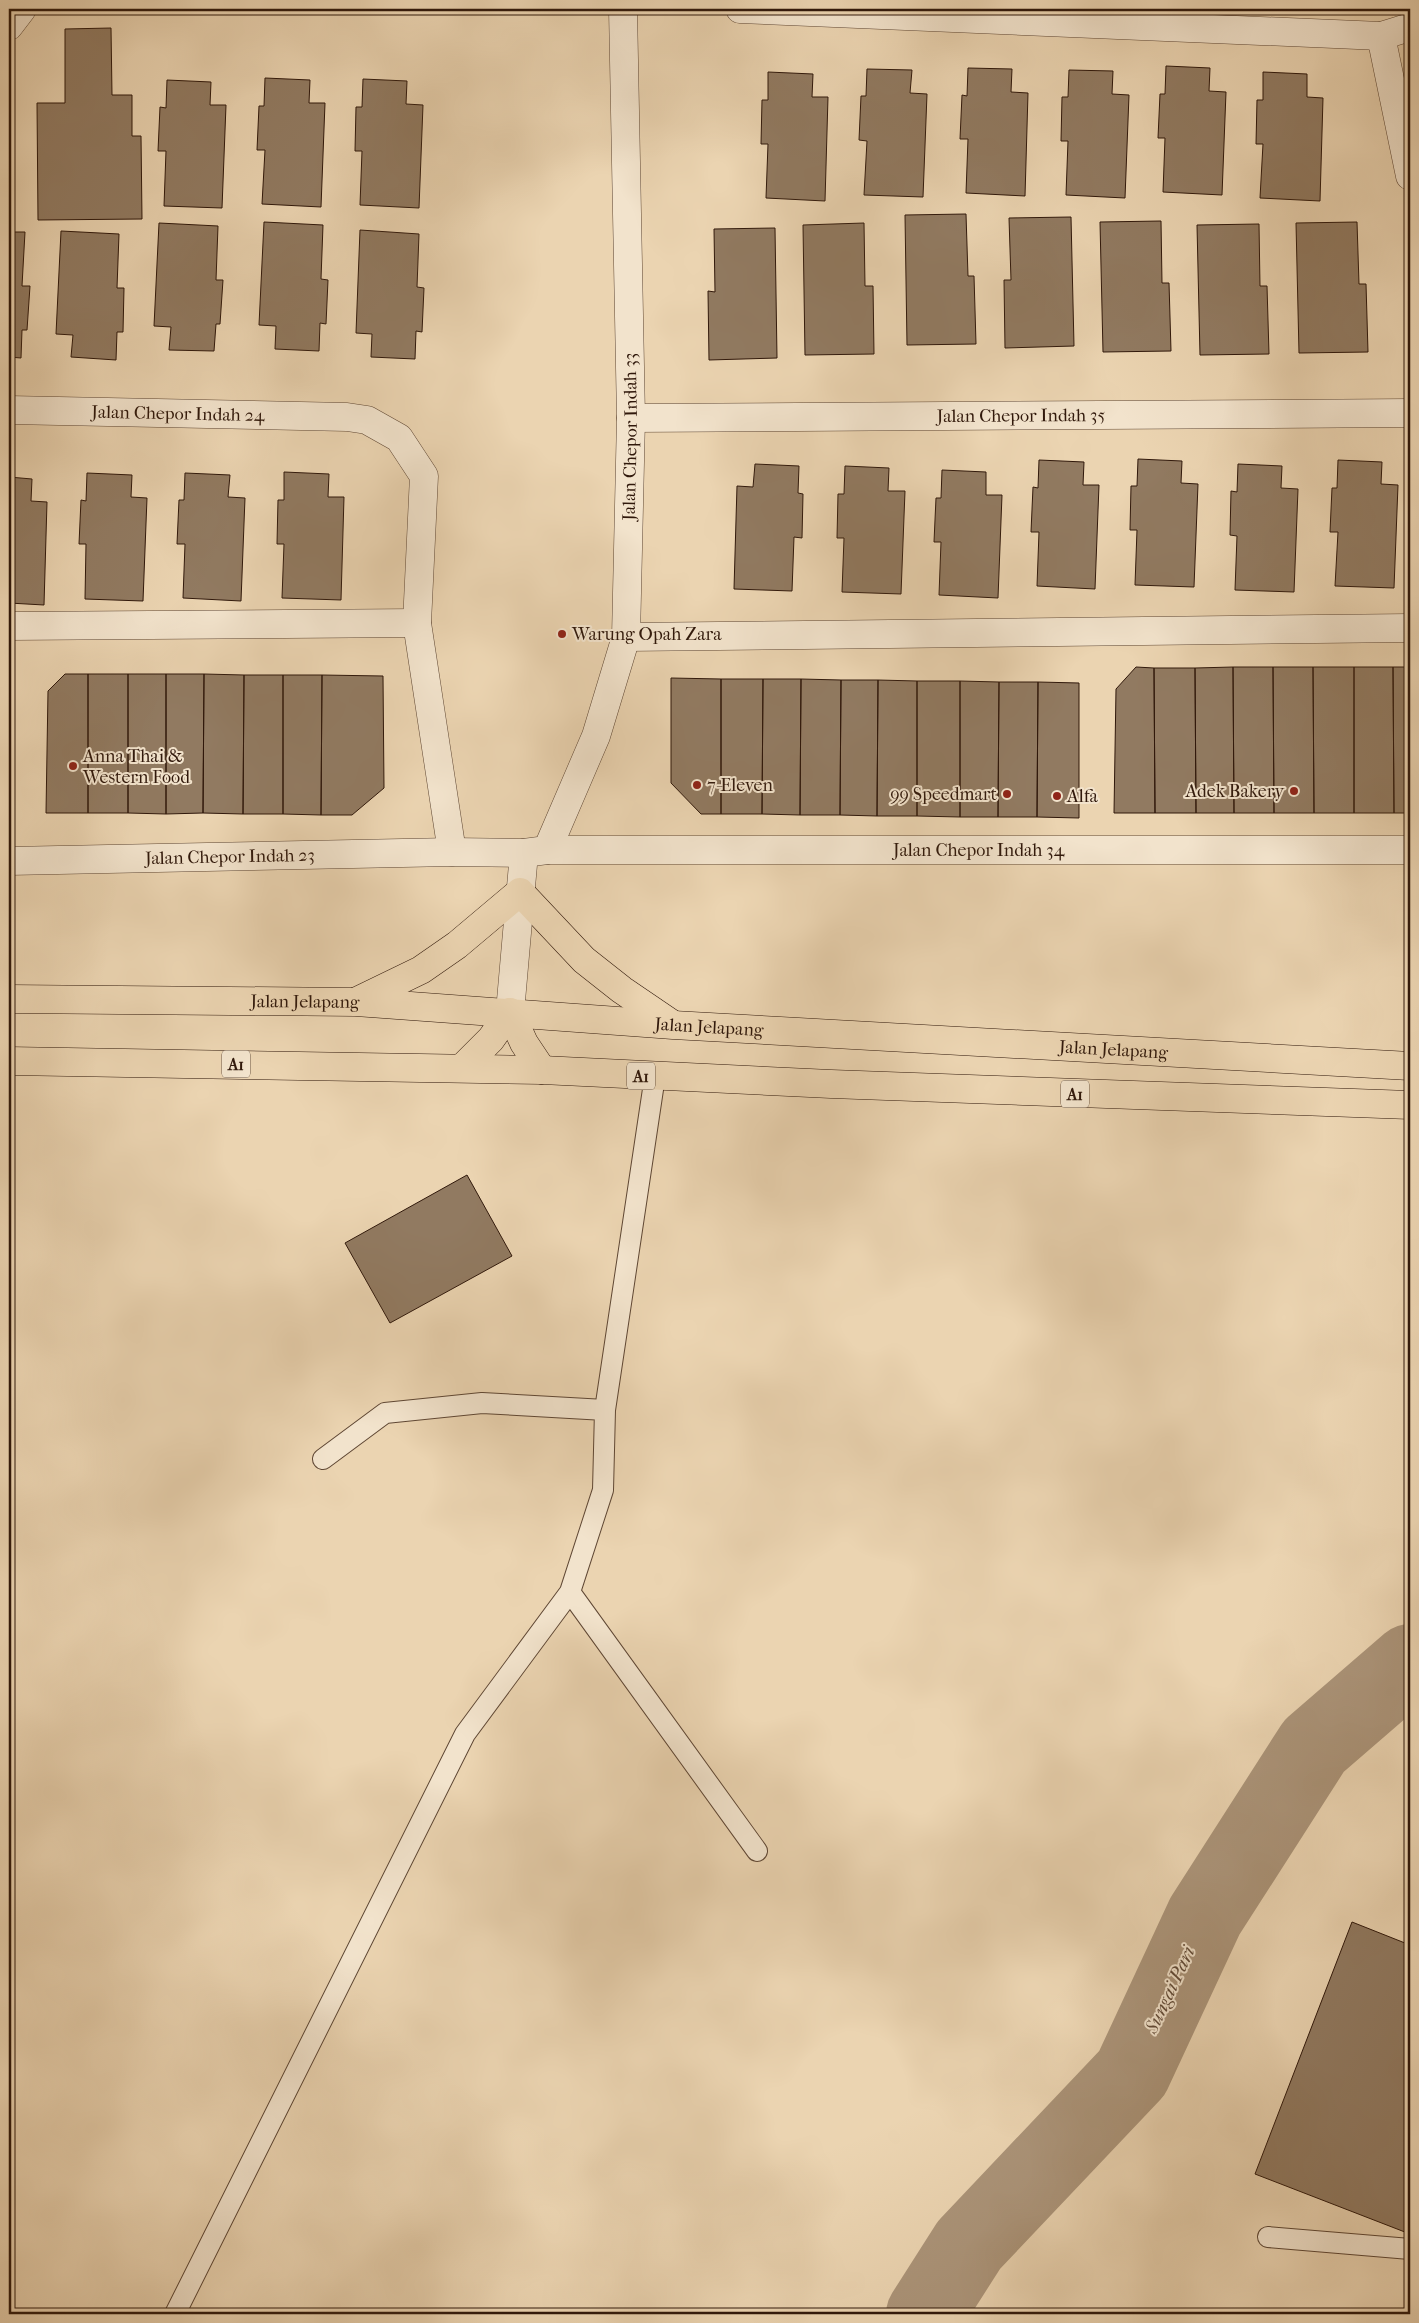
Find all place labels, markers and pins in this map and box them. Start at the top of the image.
place label: Warung Opah Zara [571,624,722,645]
marker: Warung Opah Zara [556,628,568,640]
place label: Anna Thai & Western Food [82,746,190,788]
marker: Anna Thai & Western Food [67,760,79,772]
place label: 7-Eleven [707,775,773,796]
marker: 7-Eleven [691,779,703,791]
place label: Adek Bakery [1184,781,1285,802]
place label: 99 Speedmart [890,784,998,805]
marker: Adek Bakery [1288,785,1300,797]
place label: Alfa [1066,786,1099,807]
marker: 99 Speedmart [1001,788,1013,800]
marker: Alfa [1051,790,1063,802]

